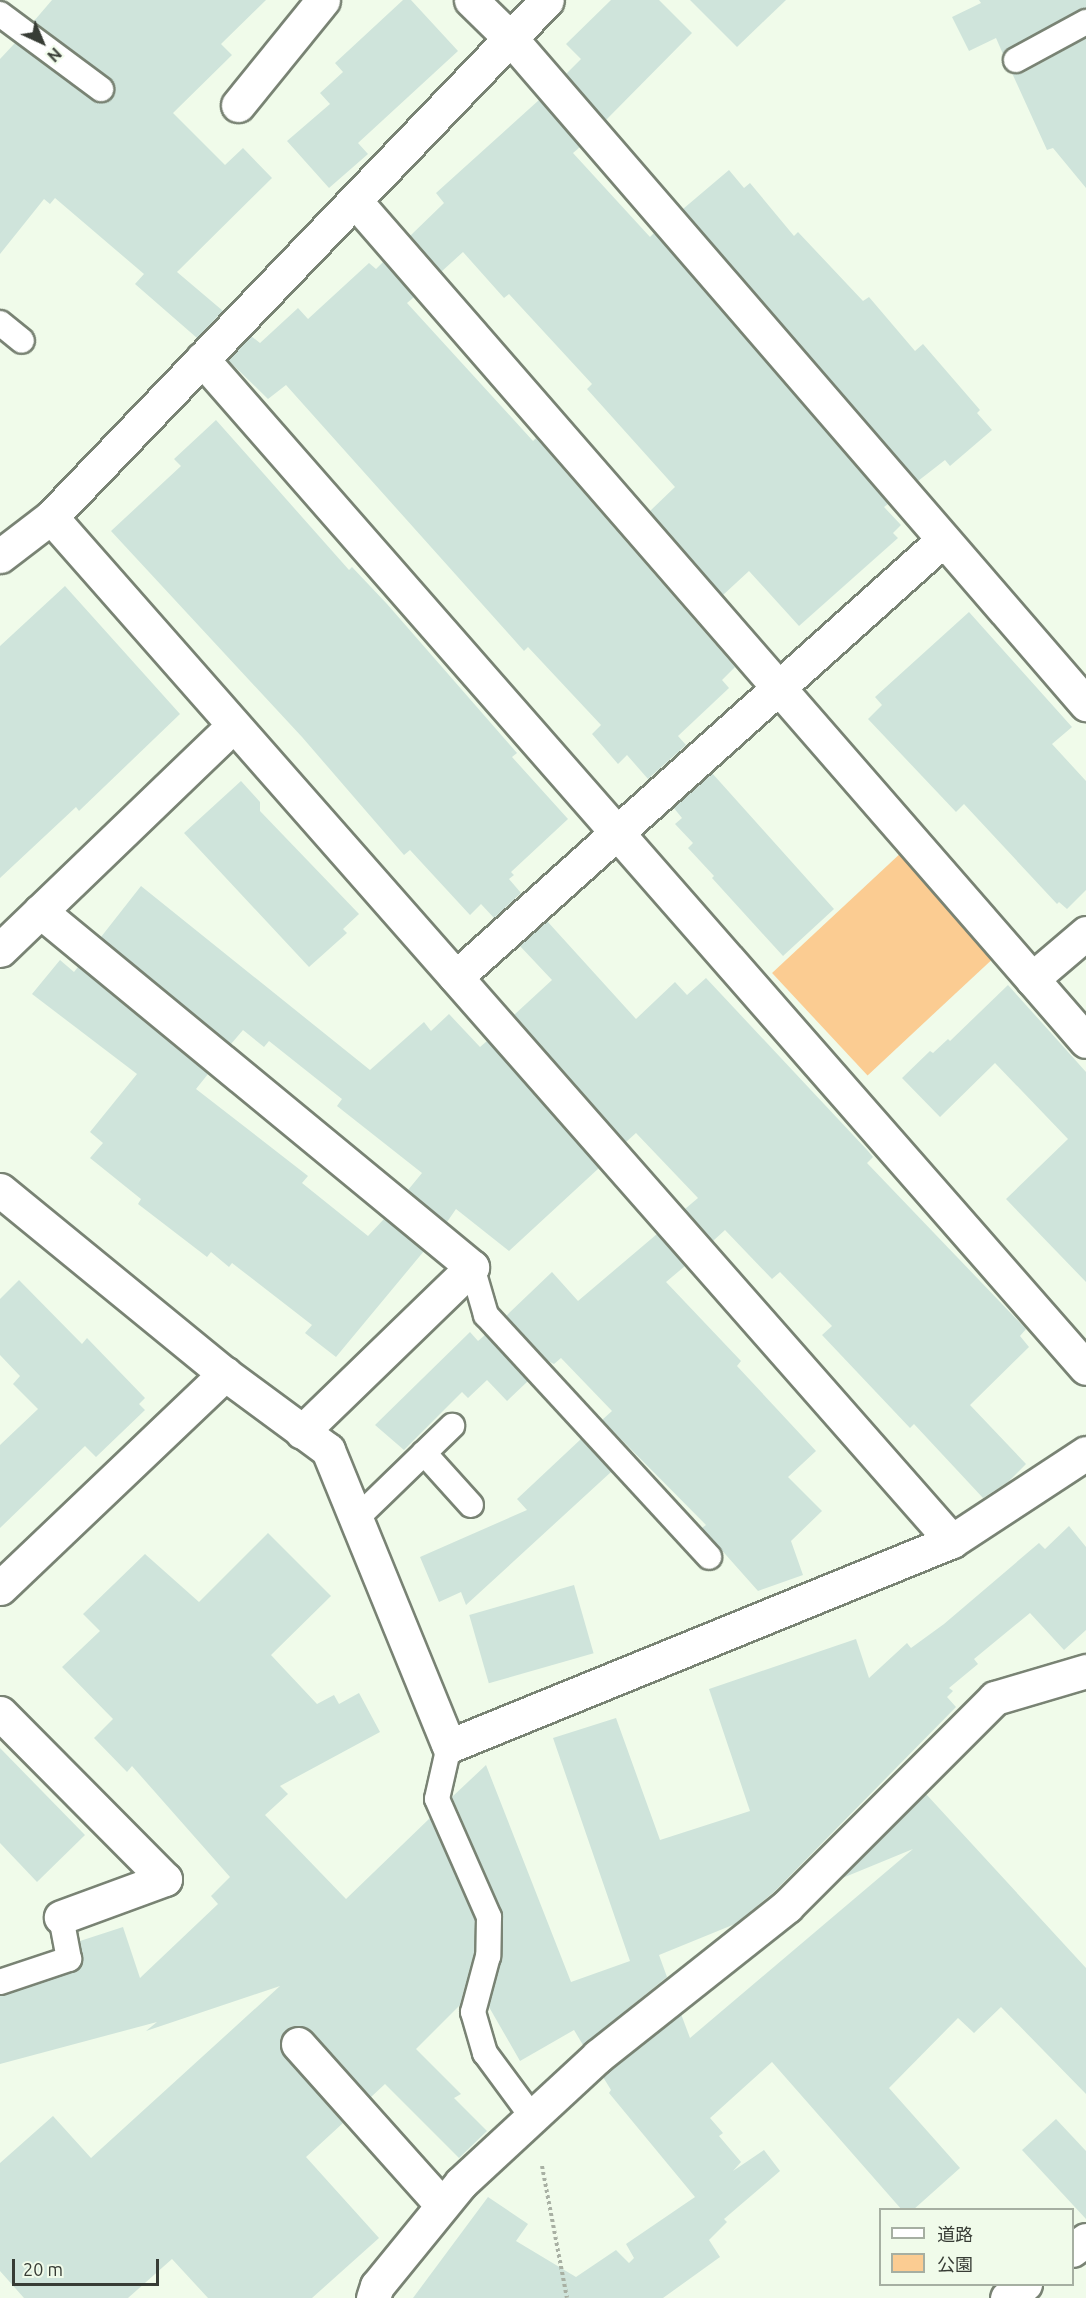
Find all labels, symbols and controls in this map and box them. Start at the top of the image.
north arrow [12,12,72,72]
text: N [44,44,65,66]
legend [879,2208,1074,2286]
text: 道路 [937,2224,973,2244]
scale bar [15,2247,162,2285]
text: 公園 [937,2254,973,2274]
text: 20 m [23,2259,63,2279]

